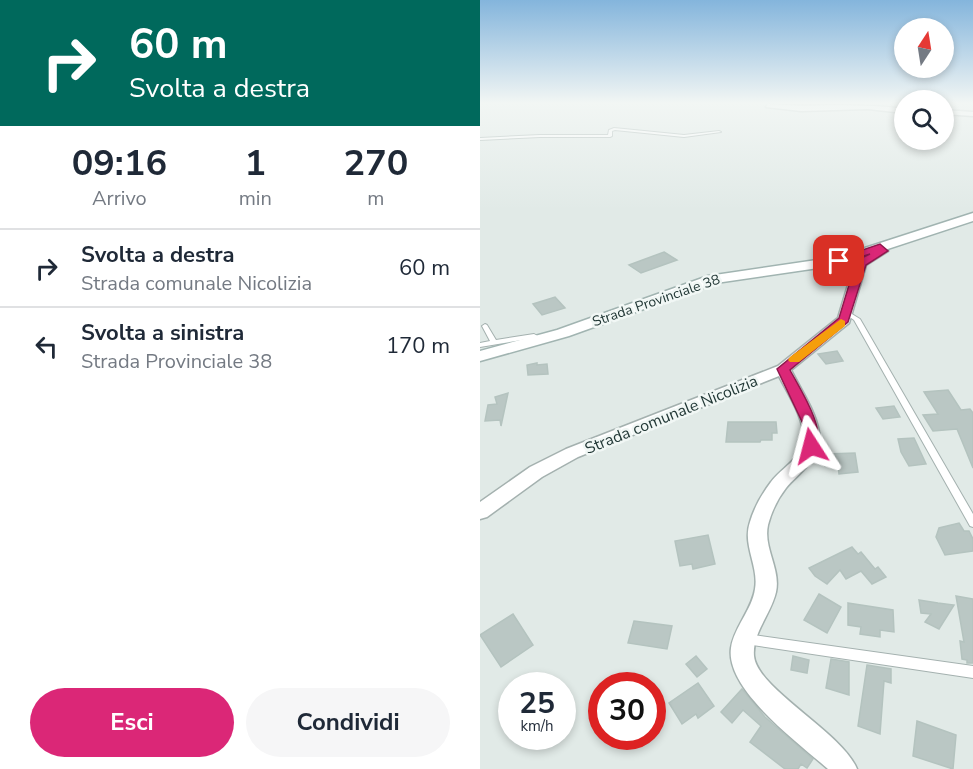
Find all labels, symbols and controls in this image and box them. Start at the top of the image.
text: 60 m [129,16,228,73]
north arrow [894,18,954,78]
map controls [894,18,954,150]
icon: right [30,24,108,102]
text: Svolta a destra [129,70,310,107]
button: search [894,90,954,150]
text: 09:16 [72,139,167,188]
text: 1 [244,139,266,188]
text: 270 [343,139,408,188]
text: Arrivo [92,185,147,212]
text: min [239,185,272,212]
text: m [367,185,384,212]
pin [813,235,864,286]
text: Svolta a destra [81,240,235,270]
icon: arrive [822,244,855,277]
icon: right [30,252,63,285]
text: 60 m [399,253,450,283]
text: Strada comunale Nicolizia [81,270,312,297]
street label: Strada Provinciale 38 [590,270,723,331]
text: Svolta a sinistra [81,318,244,348]
icon: left [30,330,63,363]
text: 170 m [386,331,450,361]
text: Strada Provinciale 38 [81,348,272,375]
street label: Strada comunale Nicolizia [582,370,761,460]
position arrow [779,414,843,478]
speed limit sign: 30 [588,672,666,750]
text: 25 [519,683,555,724]
button: Esci [30,688,234,757]
button: Condividi [246,688,450,757]
text: km/h [520,716,554,736]

